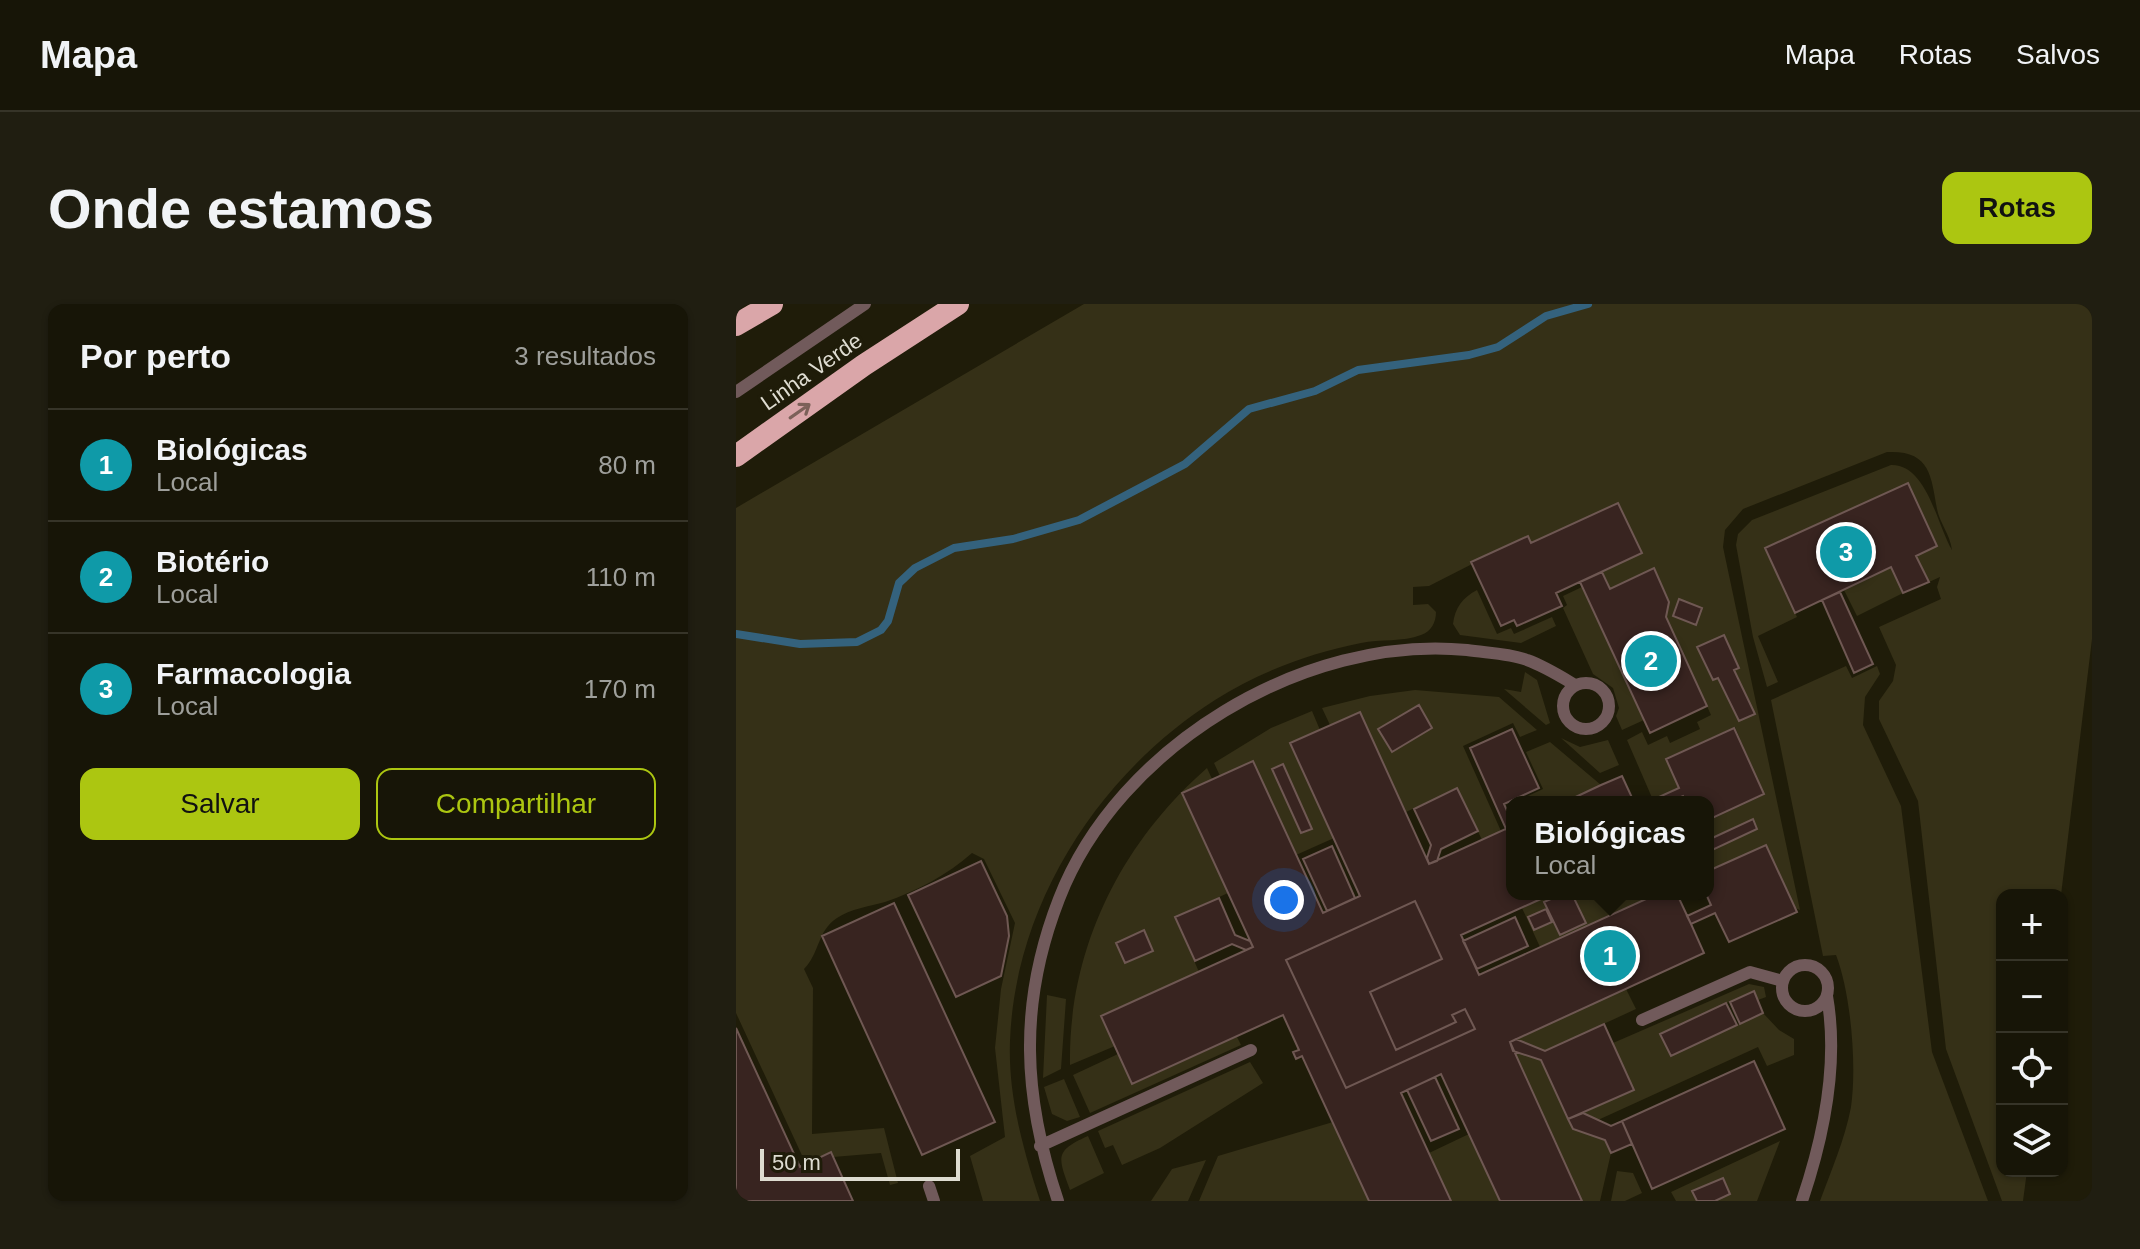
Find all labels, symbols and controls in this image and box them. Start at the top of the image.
text: Mapa [40,34,137,76]
text: Mapa [1785,39,1855,70]
text: Rotas [1899,39,1972,70]
text: Salvos [2016,39,2100,70]
button: Rotas [1942,172,2092,244]
text: Onde estamos [48,177,434,240]
street label: Linha Verde [756,327,867,415]
text: Por perto [80,337,231,375]
text: 3 resultados [514,341,656,371]
one-way arrow [788,403,810,419]
text: Biológicas [156,433,308,466]
text: 1 [99,450,113,480]
text: 80 m [598,450,656,480]
text: Local [156,467,218,497]
pin: 3 [1820,522,1872,582]
text: Biotério [156,545,269,578]
text: 2 [99,562,113,592]
text: 110 m [586,562,656,592]
text: Local [156,579,218,609]
pin: 2 [1625,631,1677,691]
text: Farmacologia [156,657,351,690]
text: 3 [99,674,113,704]
text: 170 m [584,674,656,704]
text: Local [156,691,218,721]
button: Salvar [80,768,360,840]
button: Compartilhar [376,768,656,840]
popup [1506,796,1714,900]
text: Biológicas [1534,816,1686,849]
text: Local [1534,850,1596,880]
your location [1264,880,1304,920]
map controls [1996,889,2068,1177]
button: + [1996,889,2068,961]
pin: 1 [1584,926,1636,986]
button: − [1996,961,2068,1033]
button: locate [1996,1033,2068,1105]
button: layers [1996,1105,2068,1177]
scale bar [760,1145,960,1181]
text: 50 m [772,1150,821,1175]

